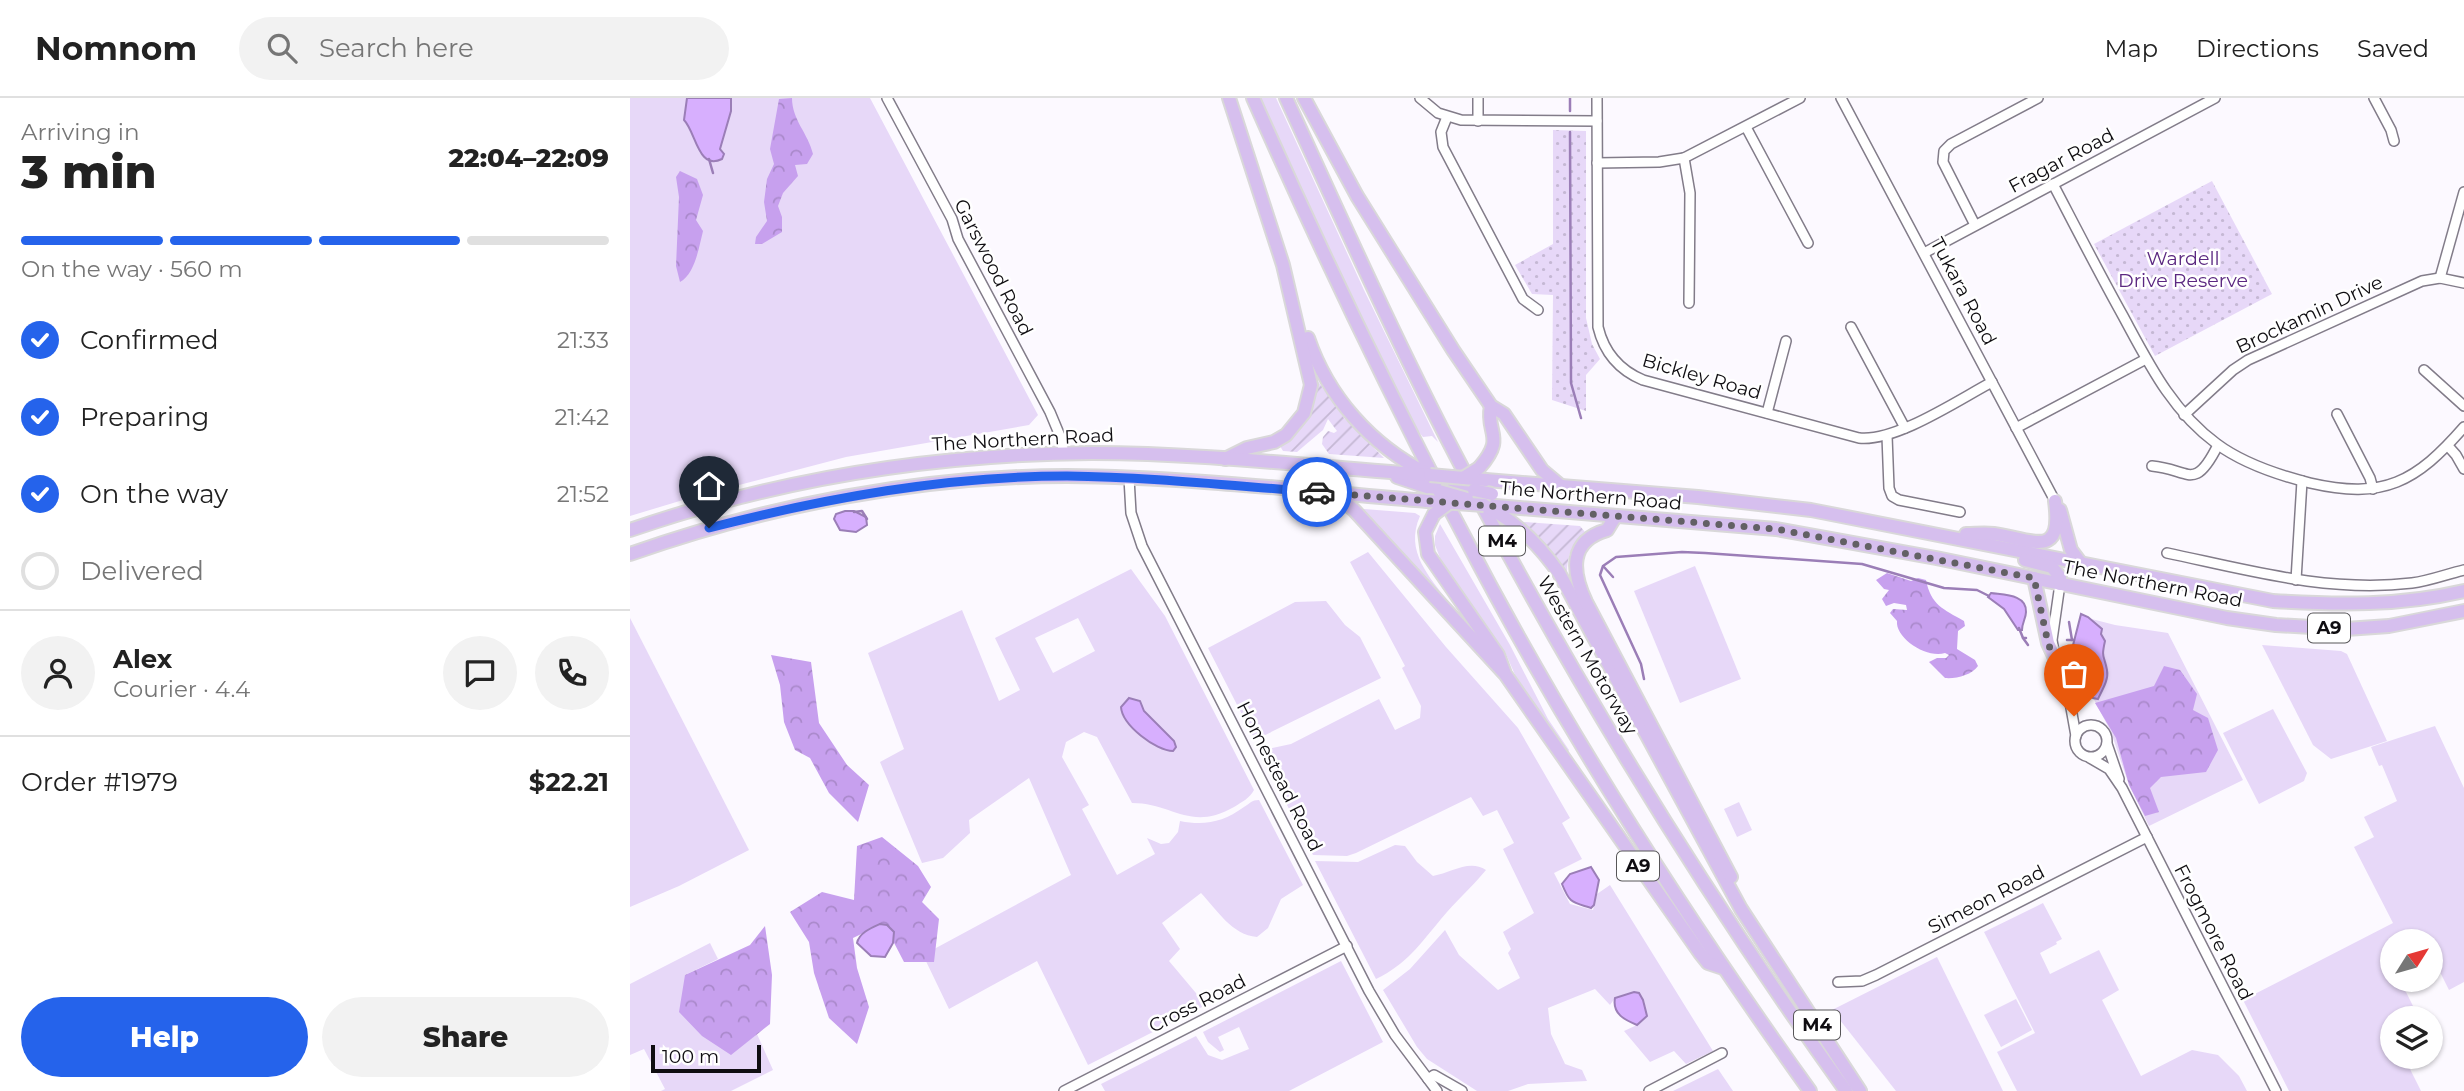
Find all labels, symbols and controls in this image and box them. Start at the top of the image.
search box [239,17,729,80]
text: Nomnom [35,28,197,68]
icon: search [263,29,301,67]
text: Search here [319,32,474,64]
text: Map [2105,34,2158,63]
text: Directions [2196,34,2319,63]
text: Saved [2357,34,2429,63]
text: Arriving in [21,118,140,146]
street label: Fragar Road [2004,123,2118,198]
text: 22:04–22:09 [449,142,609,174]
text: 3 min [21,143,157,200]
street label: Garswood Road [949,195,1038,339]
street label: Tukara Road [1926,234,2002,349]
park label: Wardell Drive Reserve [2118,247,2248,292]
text: On the way · 560 m [21,255,243,283]
street label: Brockamin Drive [2232,270,2386,359]
icon: check [21,321,59,359]
text: Confirmed [80,324,219,356]
text: 21:33 [557,326,609,354]
street label: Bickley Road [1640,349,1764,404]
icon: check [21,398,59,436]
text: Preparing [80,401,209,433]
text: 21:42 [555,403,609,431]
street label: The Northern Road [931,423,1115,456]
pin [679,456,739,528]
courier [1282,457,1352,527]
icon: home [690,467,728,505]
icon: car [1298,473,1336,511]
icon: check [21,475,59,513]
street label: The Northern Road [1499,476,1683,515]
text: On the way [80,478,228,510]
text: 21:52 [557,480,609,508]
road number: M4 [1479,526,1525,556]
text: Delivered [80,555,204,587]
street label: The Northern Road [2061,555,2245,612]
street label: Western Motorway [1533,572,1643,739]
road number: A9 [2308,614,2350,642]
button: person [21,636,95,710]
button: chat [443,636,517,710]
button: phone [535,636,609,710]
text: Alex [113,643,172,675]
pin [2044,644,2104,716]
icon: bag [2055,655,2093,693]
text: Courier · 4.4 [113,675,250,703]
street label: Homestead Road [1232,697,1327,855]
text: Order #1979 [21,766,178,798]
text: $22.21 [529,766,609,798]
road number: A9 [1617,852,1659,880]
street label: Simeon Road [1924,860,2048,939]
street label: Frogmore Road [2169,860,2258,1004]
north arrow [2380,929,2443,992]
map controls [2380,929,2443,1069]
street label: Cross Road [1145,969,1250,1038]
button: Help [21,997,308,1077]
button: Share [322,997,609,1077]
button: layers [2380,1006,2443,1069]
road number: M4 [1794,1010,1840,1040]
scale bar [651,1042,761,1074]
text: 100 m [662,1045,719,1068]

